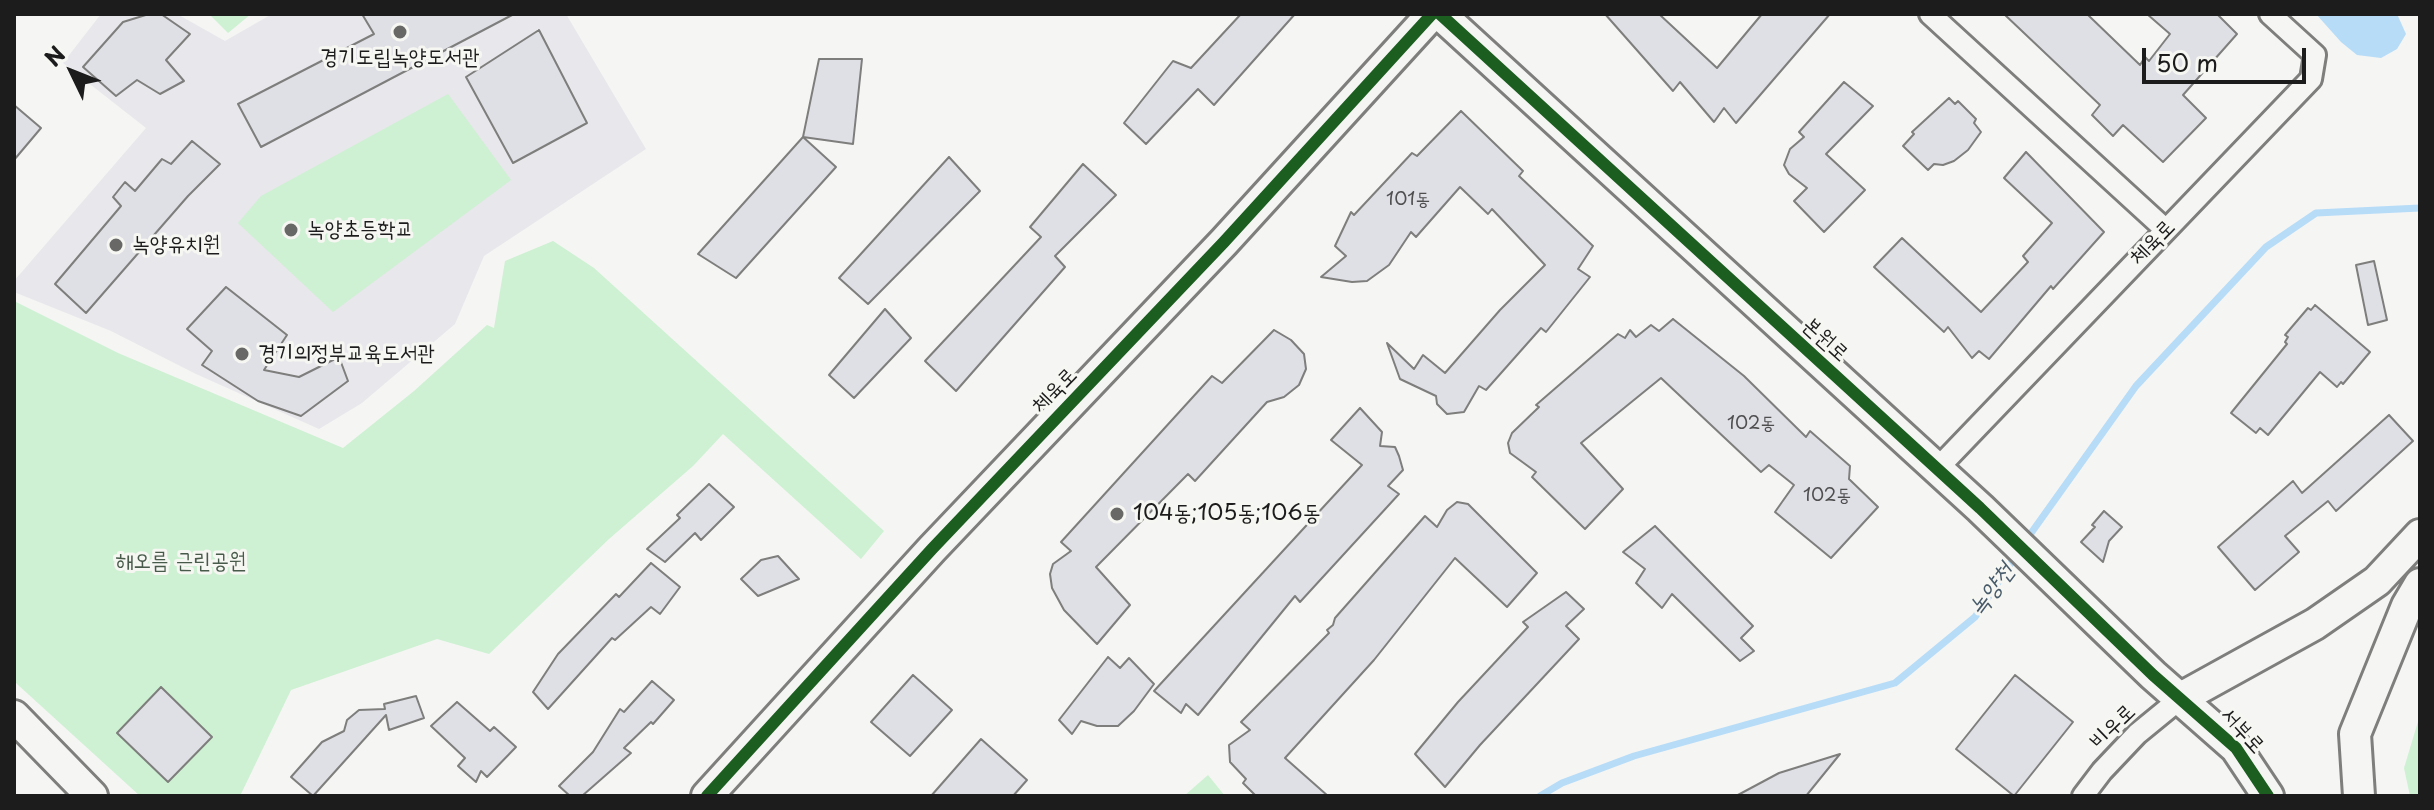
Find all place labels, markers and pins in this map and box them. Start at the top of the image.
marker: 경기도립녹양도서관 [391,23,409,41]
place label: 경기도립녹양도서관 [320,45,480,71]
place label: 녹양초등학교 [307,217,413,243]
marker: 녹양초등학교 [282,221,300,239]
place label: 녹양유치원 [132,232,221,258]
marker: 녹양유치원 [107,236,125,254]
place label: 경기의정부교육도서관 [258,341,435,367]
marker: 경기의정부교육도서관 [233,345,251,363]
place label: 104동;105동;106동 [1133,501,1320,527]
marker: 104동;105동;106동 [1108,505,1126,523]

